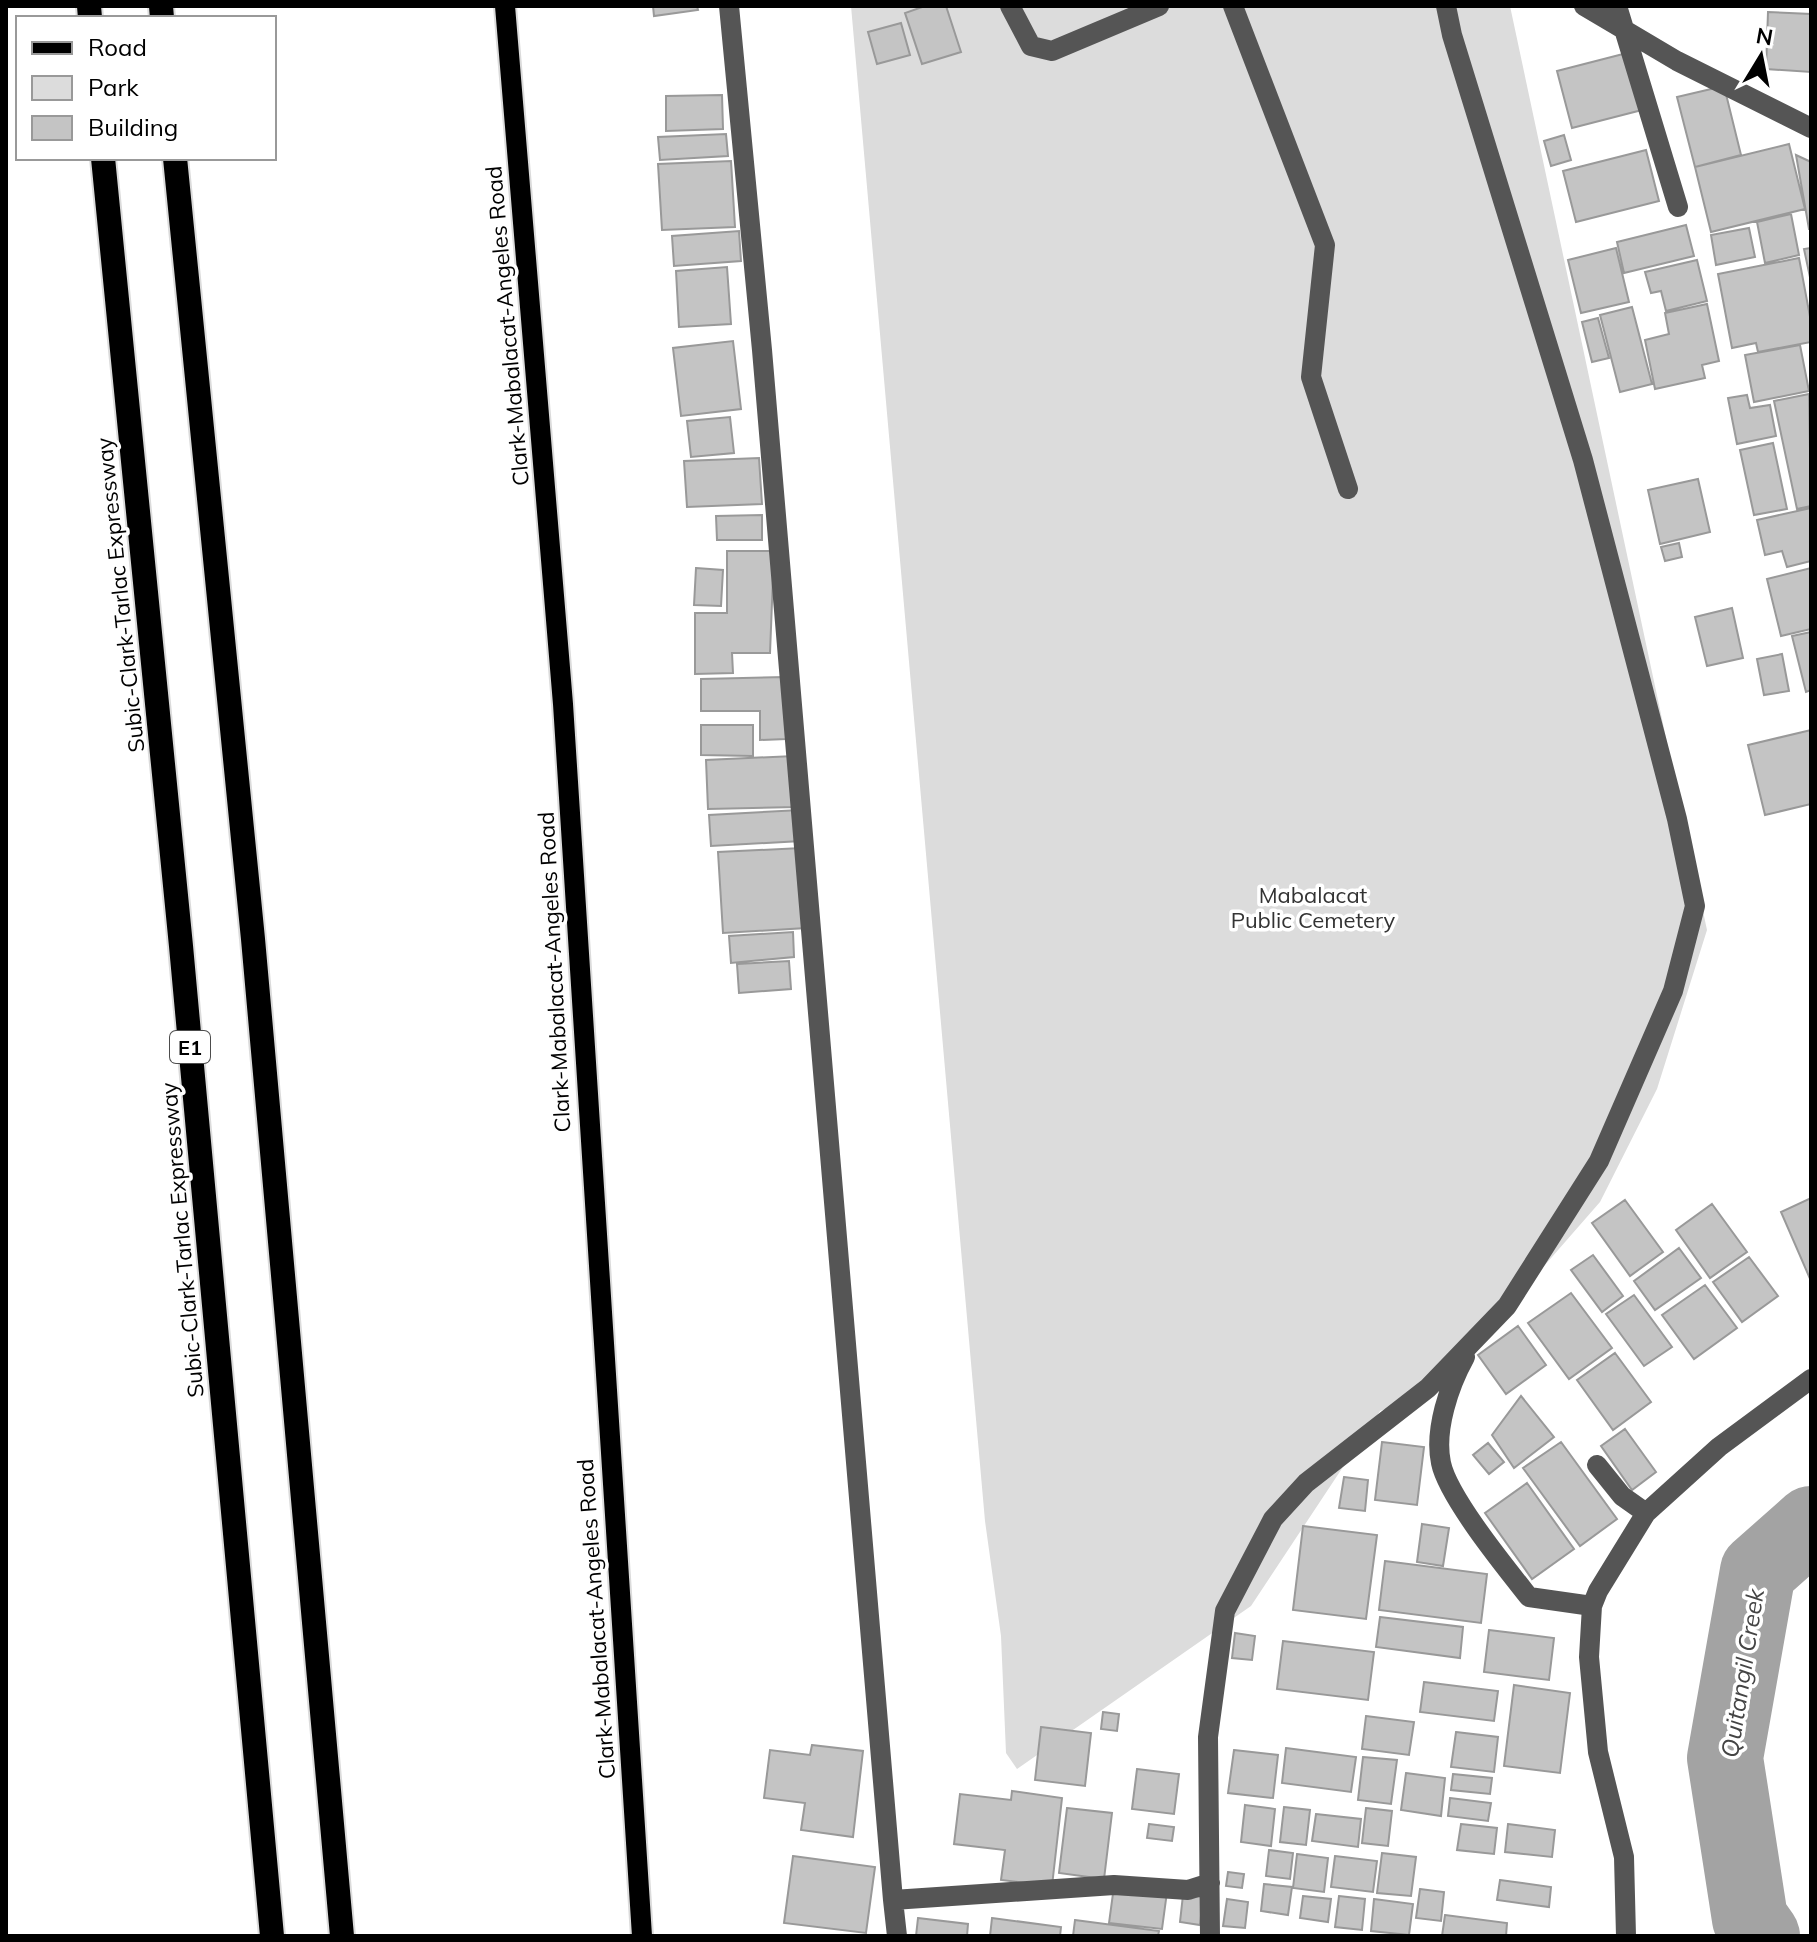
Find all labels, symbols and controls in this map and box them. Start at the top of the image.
legend [16,16,276,160]
north arrow [1721,16,1801,96]
text: N [1754,21,1775,52]
text: Road [88,32,147,62]
text: Park [88,72,139,102]
text: Building [88,112,178,142]
street label: Clark-Mabalacat-Angeles Road [479,165,535,487]
street label: Subic-Clark-Tarlac Expressway [90,436,150,754]
street label: Clark-Mabalacat-Angeles Road [532,811,576,1133]
park label: Mabalacat Public Cemetery [1231,881,1396,934]
road number: E1 [170,1031,210,1063]
street label: Subic-Clark-Tarlac Expressway [154,1081,210,1399]
street label: Clark-Mabalacat-Angeles Road [571,1458,621,1780]
water label: Quitangil Creek [1714,1586,1770,1760]

